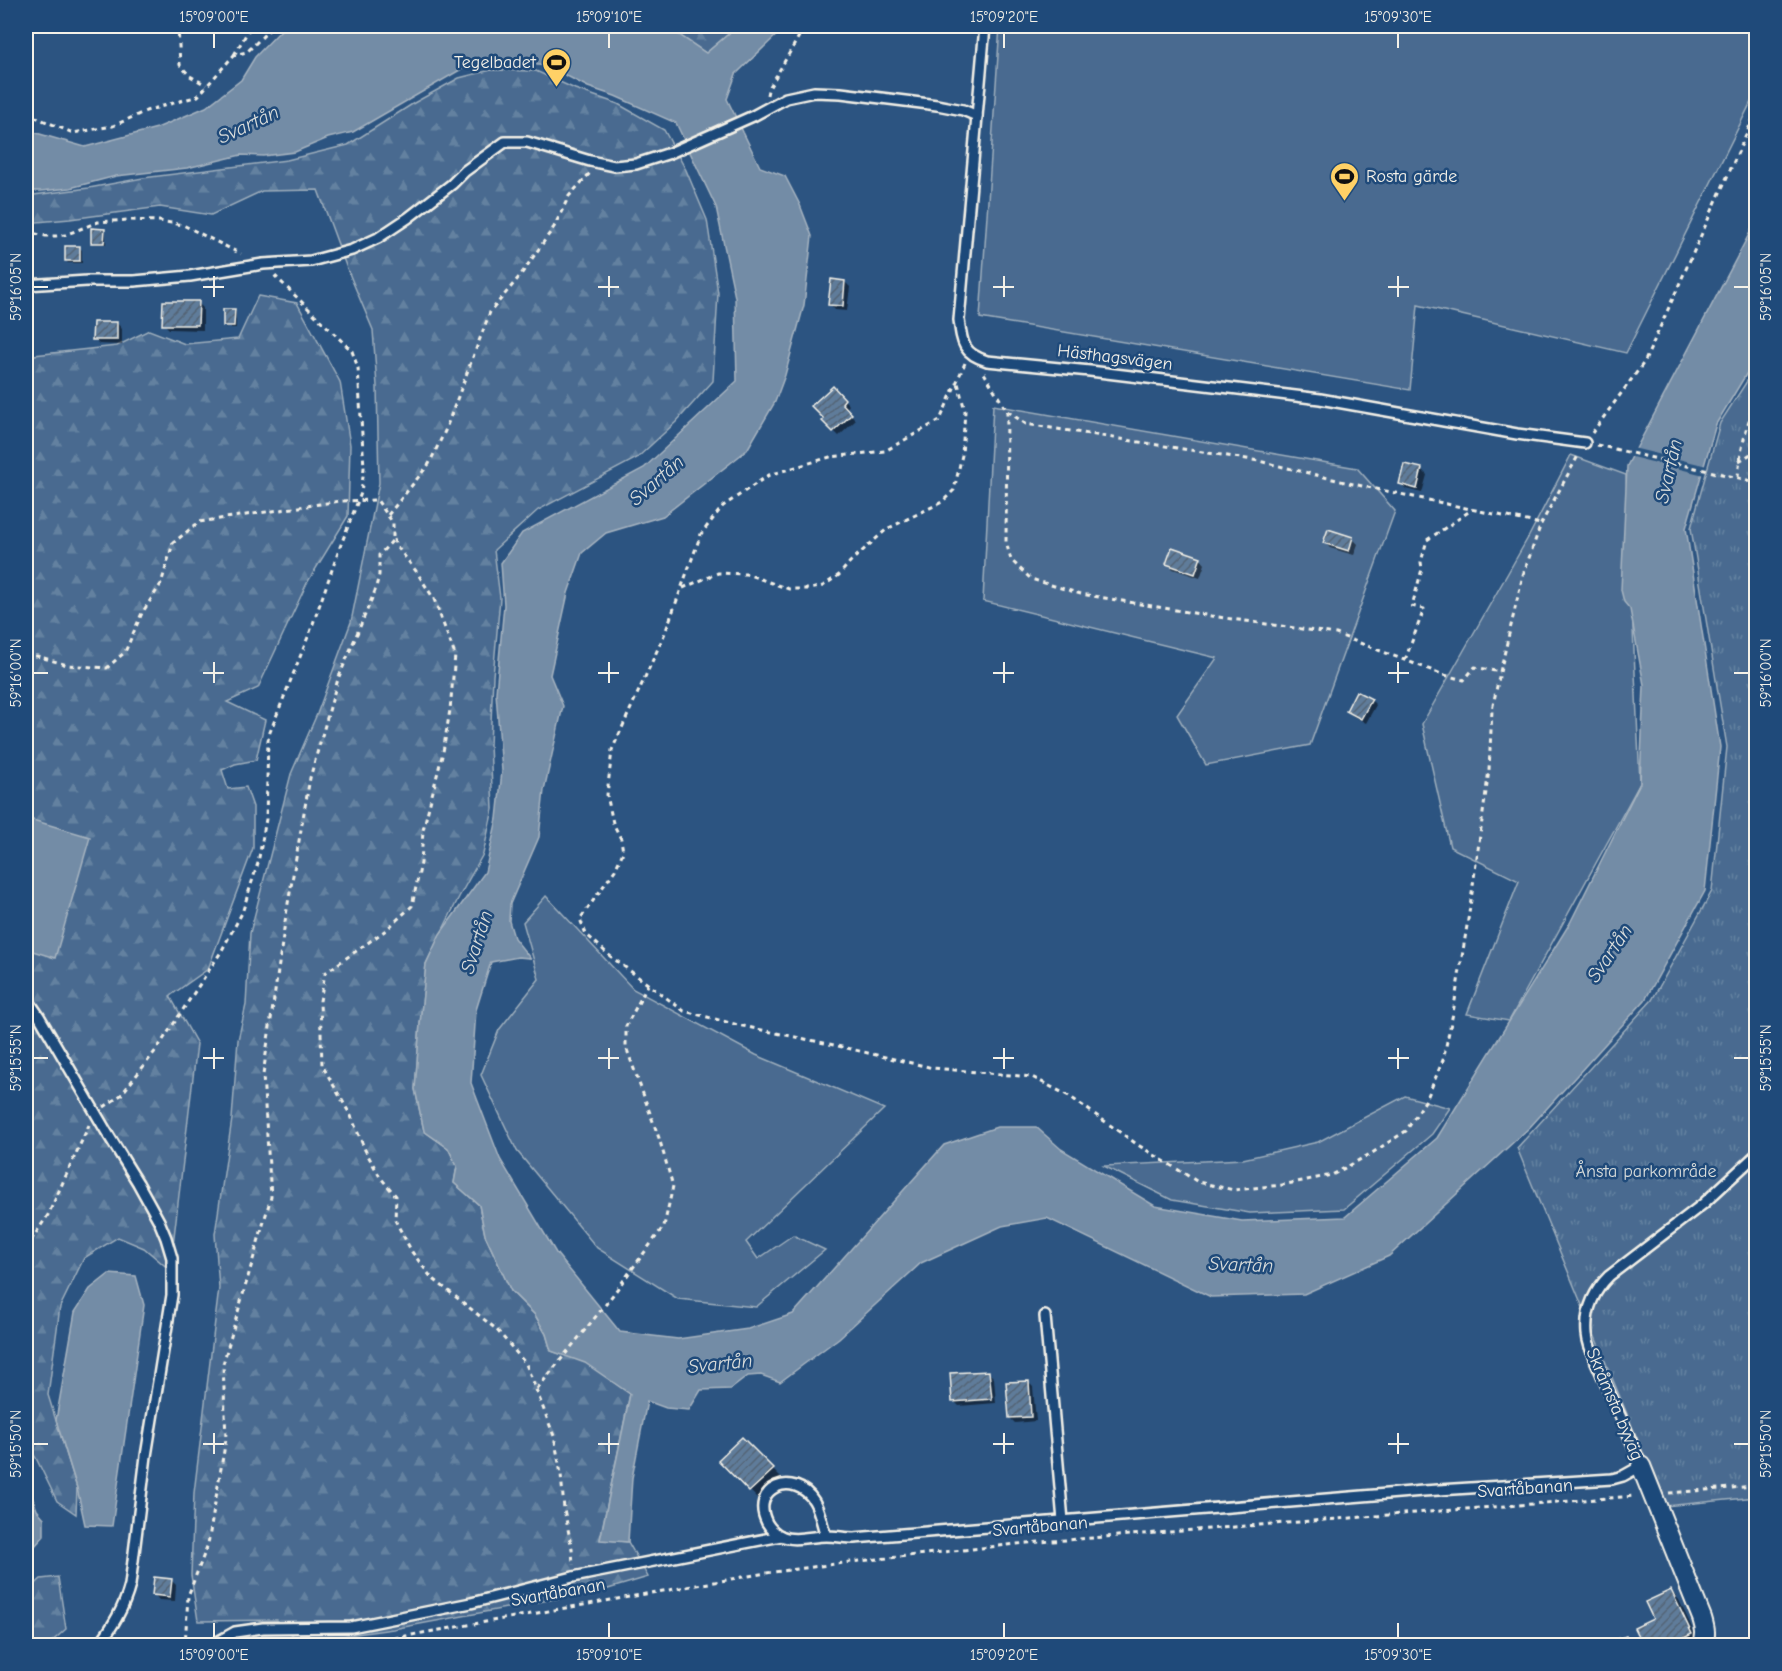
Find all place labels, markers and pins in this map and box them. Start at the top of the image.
sports icon: Tegelbadet [541,46,573,88]
place label: Tegelbadet [454,52,537,73]
sports icon: Rosta gärde [1329,160,1361,202]
place label: Rosta gärde [1366,166,1457,187]

